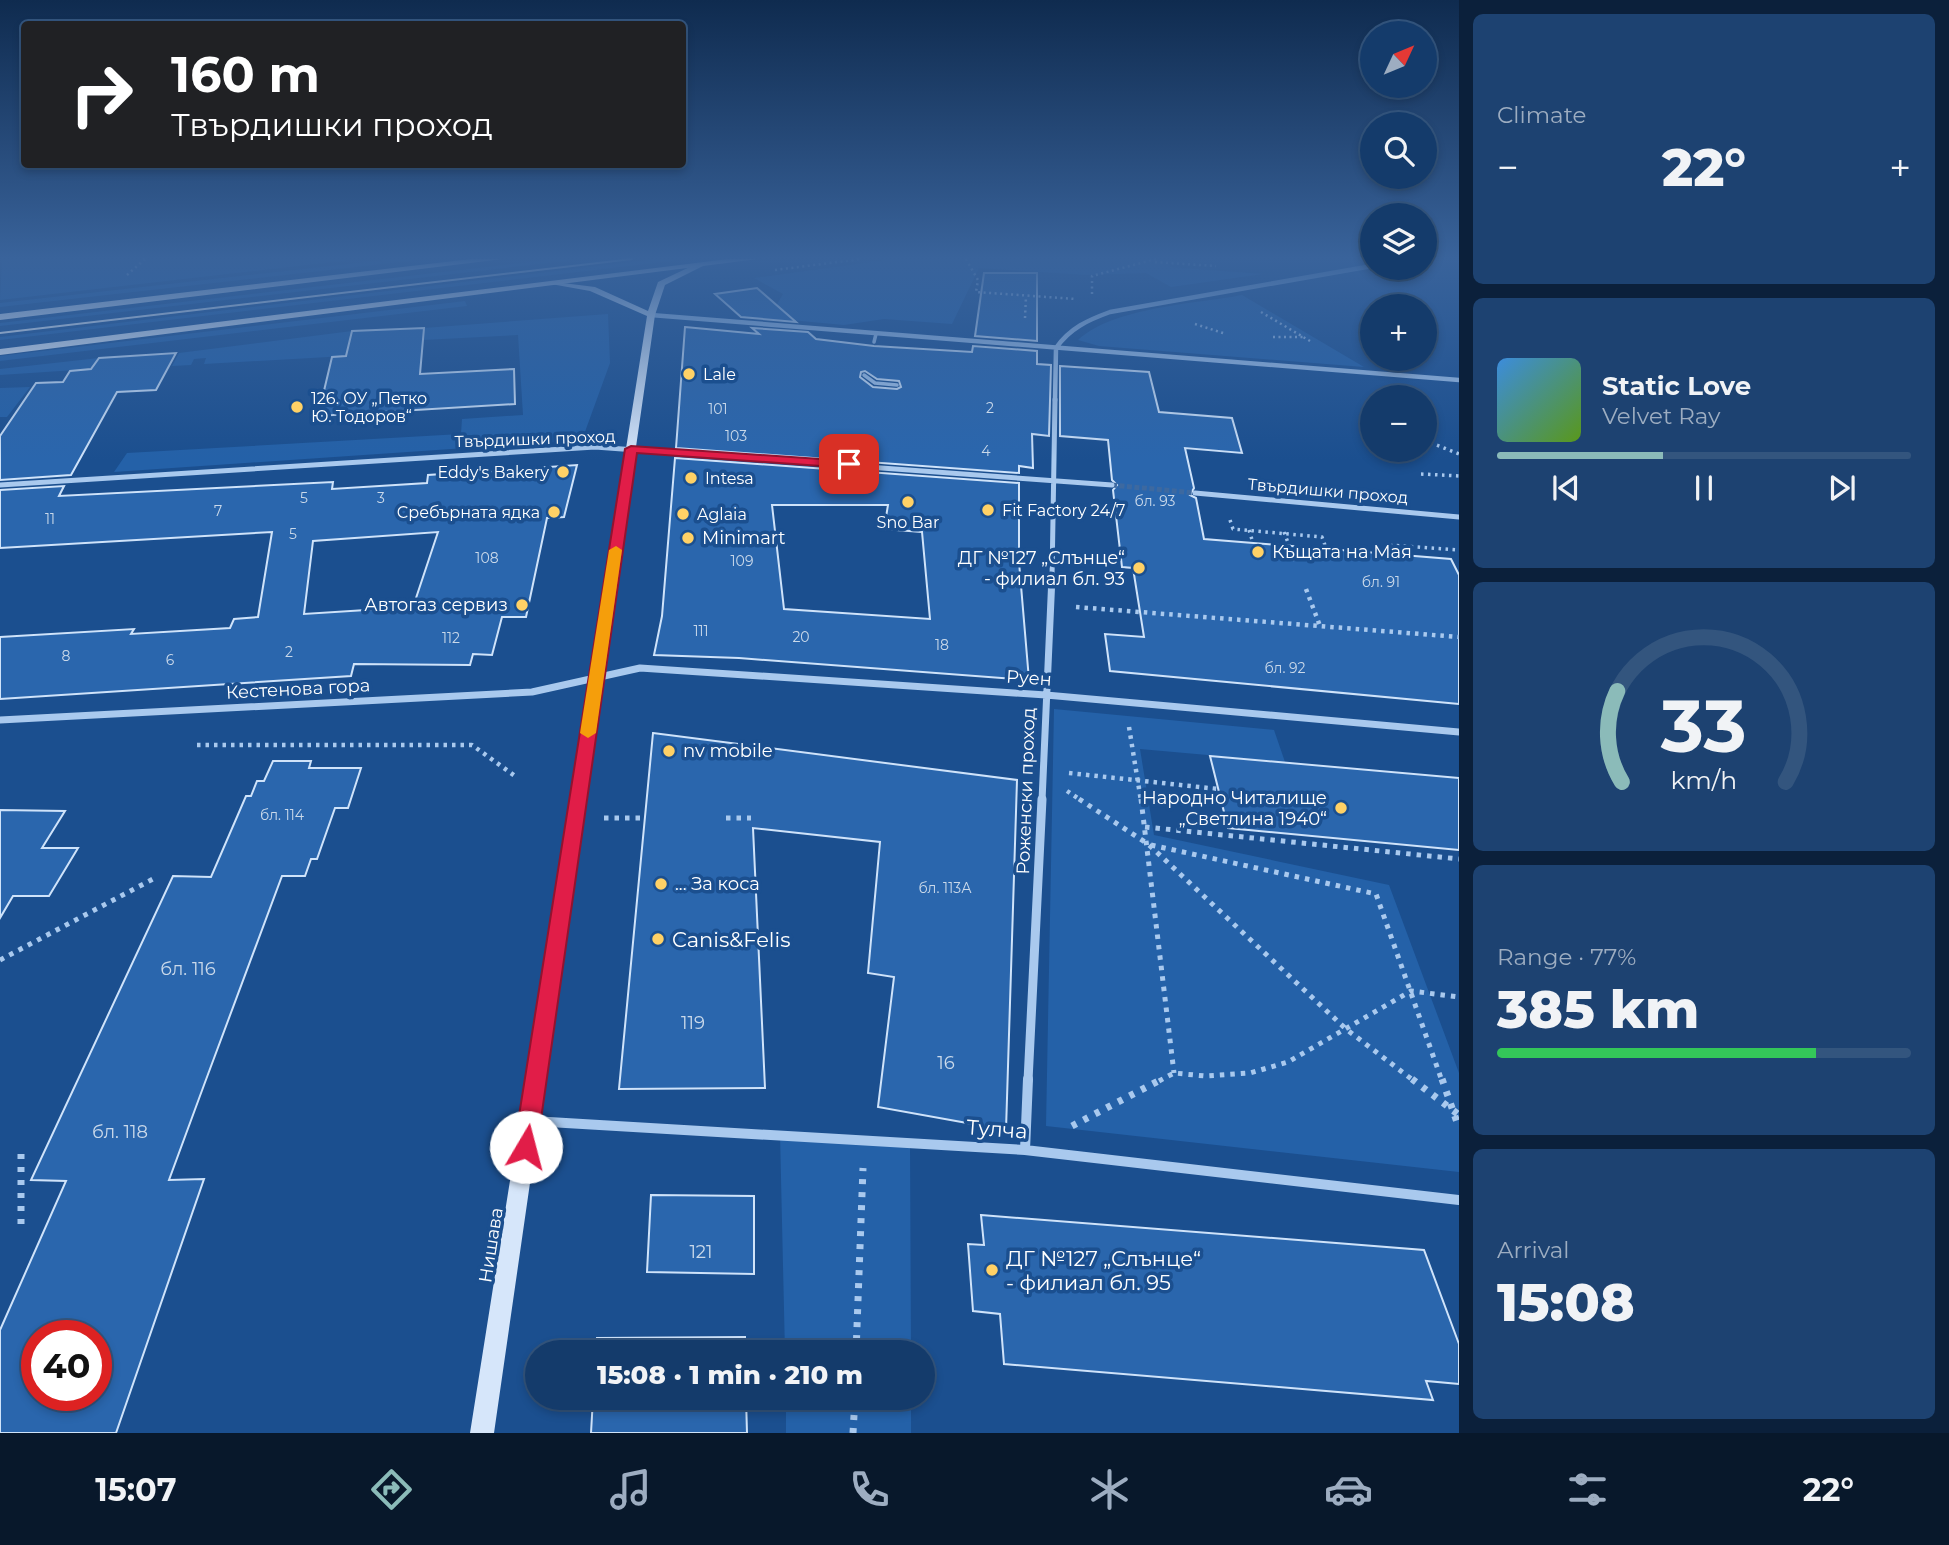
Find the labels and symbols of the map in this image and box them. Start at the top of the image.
north arrow [1360,21,1437,98]
place label: Lale [703,365,736,384]
marker: Lale [681,366,697,382]
place label: 126. ОУ „Петко Ю. Тодоров“ [311,389,427,426]
marker: 126. ОУ „Петко Ю. Тодоров“ [289,399,305,415]
house number: 2 [986,399,994,417]
house number: 101 [708,400,728,418]
street label: Твърдишки проход [454,427,616,451]
house number: 103 [725,427,747,445]
pin [819,434,879,494]
house number: 4 [981,442,991,460]
place label: Eddy's Bakery [438,463,549,482]
marker: Eddy's Bakery [555,464,571,480]
place label: Intesa [705,469,754,488]
marker: Intesa [683,470,699,486]
street label: Твърдишки проход [1247,475,1409,507]
house number: 5 [300,489,308,507]
house number: 3 [377,489,385,507]
house number: бл. 93 [1135,492,1176,510]
marker: Sno Bar [900,494,916,510]
place label: Fit Factory 24/7 [1002,501,1126,520]
house number: 7 [214,502,222,520]
marker: Fit Factory 24/7 [980,502,996,518]
place label: Сребърната ядка [397,503,540,522]
marker: Сребърната ядка [546,504,562,520]
place label: Aglaia [697,505,747,524]
marker: Aglaia [675,506,691,522]
house number: 11 [45,510,55,528]
place label: Sno Bar [877,513,939,532]
house number: 5 [289,525,297,543]
place label: Minimart [702,527,786,549]
marker: Minimart [680,530,696,546]
place label: Къщата на Мая [1272,541,1412,563]
marker: Къщата на Мая [1250,544,1266,560]
place label: ДГ №127 „Слънце“ - филиал бл. 93 [958,547,1125,590]
house number: 108 [475,549,499,567]
house number: 109 [731,552,753,570]
marker: ДГ №127 „Слънце“ - филиал бл. 93 [1131,560,1147,576]
house number: бл. 91 [1362,573,1400,591]
place label: Автогаз сервиз [364,594,508,616]
marker: Автогаз сервиз [514,597,530,613]
house number: 111 [693,622,709,640]
house number: 20 [792,628,810,646]
house number: 112 [442,629,460,647]
house number: 18 [935,636,949,654]
house number: 2 [285,643,293,661]
house number: 8 [62,647,71,665]
house number: 6 [166,651,175,669]
house number: бл. 92 [1264,659,1306,677]
street label: Руен [1005,665,1053,691]
street label: Кестенова гора [225,674,371,704]
street label: Роженски проход [1012,707,1040,875]
place label: nv mobile [683,740,773,762]
marker: nv mobile [661,743,677,759]
place label: Народно Читалище „Светлина 1940“ [1142,787,1327,830]
marker: Народно Читалище „Светлина 1940“ [1333,800,1349,816]
house number: бл. 114 [260,806,305,824]
place label: ... За коса [675,873,760,895]
marker: ... За коса [653,876,669,892]
house number: бл. 113А [918,879,972,897]
place label: Canis&Felis [672,927,790,952]
marker: Canis&Felis [650,931,666,947]
house number: бл. 116 [160,958,216,980]
house number: 119 [681,1012,705,1034]
house number: 16 [937,1052,955,1074]
position arrow [489,1110,563,1184]
street label: Тулча [966,1114,1028,1144]
house number: бл. 118 [92,1121,148,1143]
street label: Нишава [474,1206,508,1284]
house number: 121 [689,1241,713,1263]
place label: ДГ №127 „Слънце“ - филиал бл. 95 [1006,1246,1201,1295]
marker: ДГ №127 „Слънце“ - филиал бл. 95 [984,1262,1000,1278]
speed limit sign: 40 [21,1320,112,1411]

